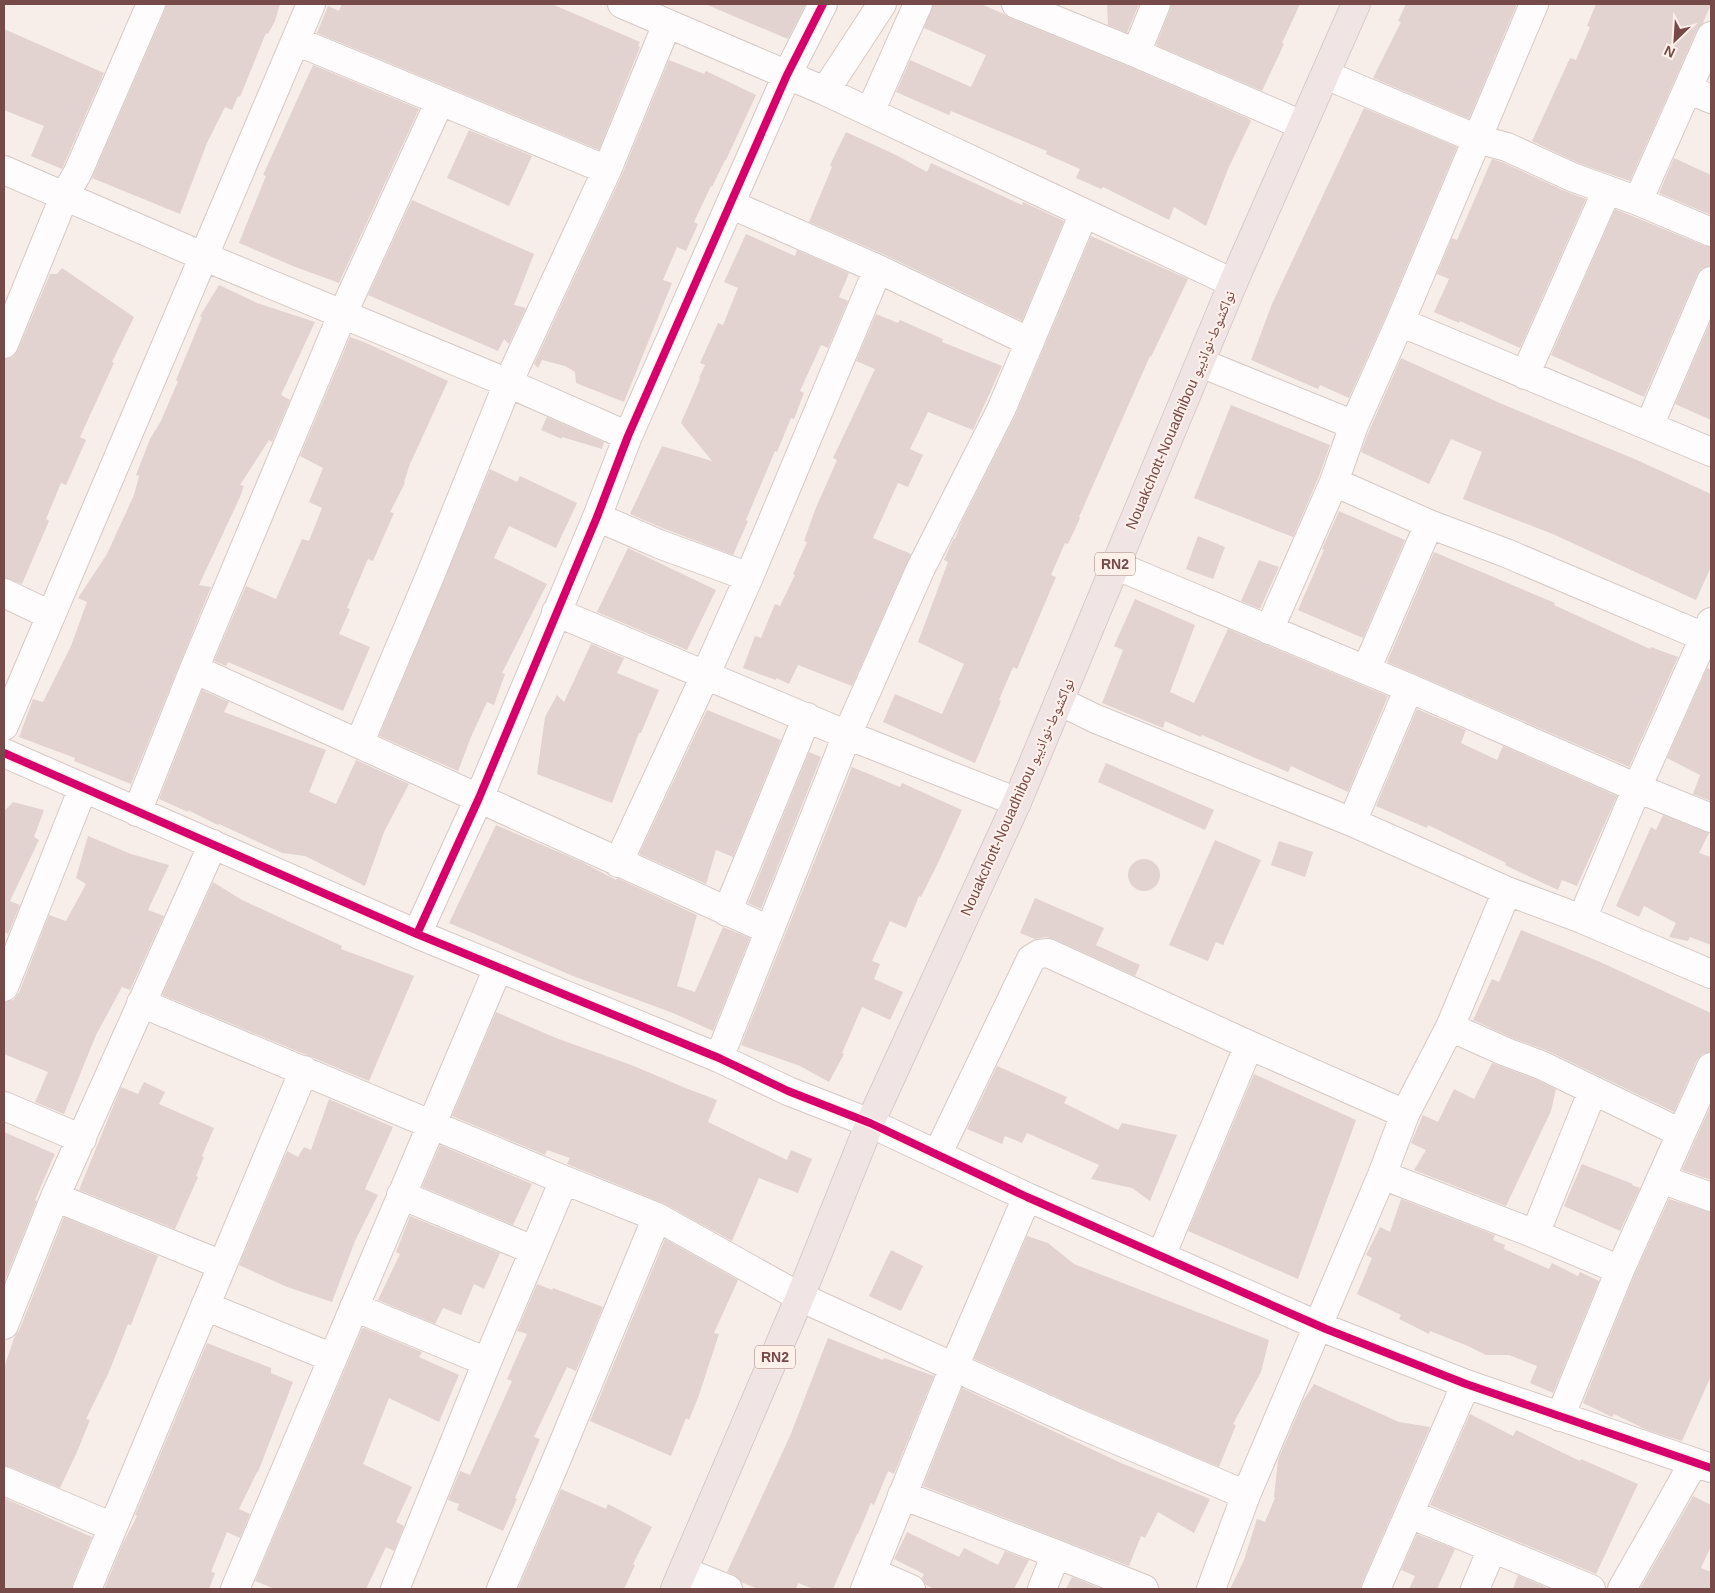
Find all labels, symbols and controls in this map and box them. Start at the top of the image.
north arrow [1650,15,1700,65]
text: N [1662,42,1677,61]
street label: Nouakchott-Nouadhibou نواكشوط-نواذيبو [1122,288,1239,532]
road number: RN2 [1095,552,1135,576]
street label: Nouakchott-Nouadhibou نواكشوط-نواذيبو [957,676,1078,919]
road number: RN2 [755,1345,795,1368]

